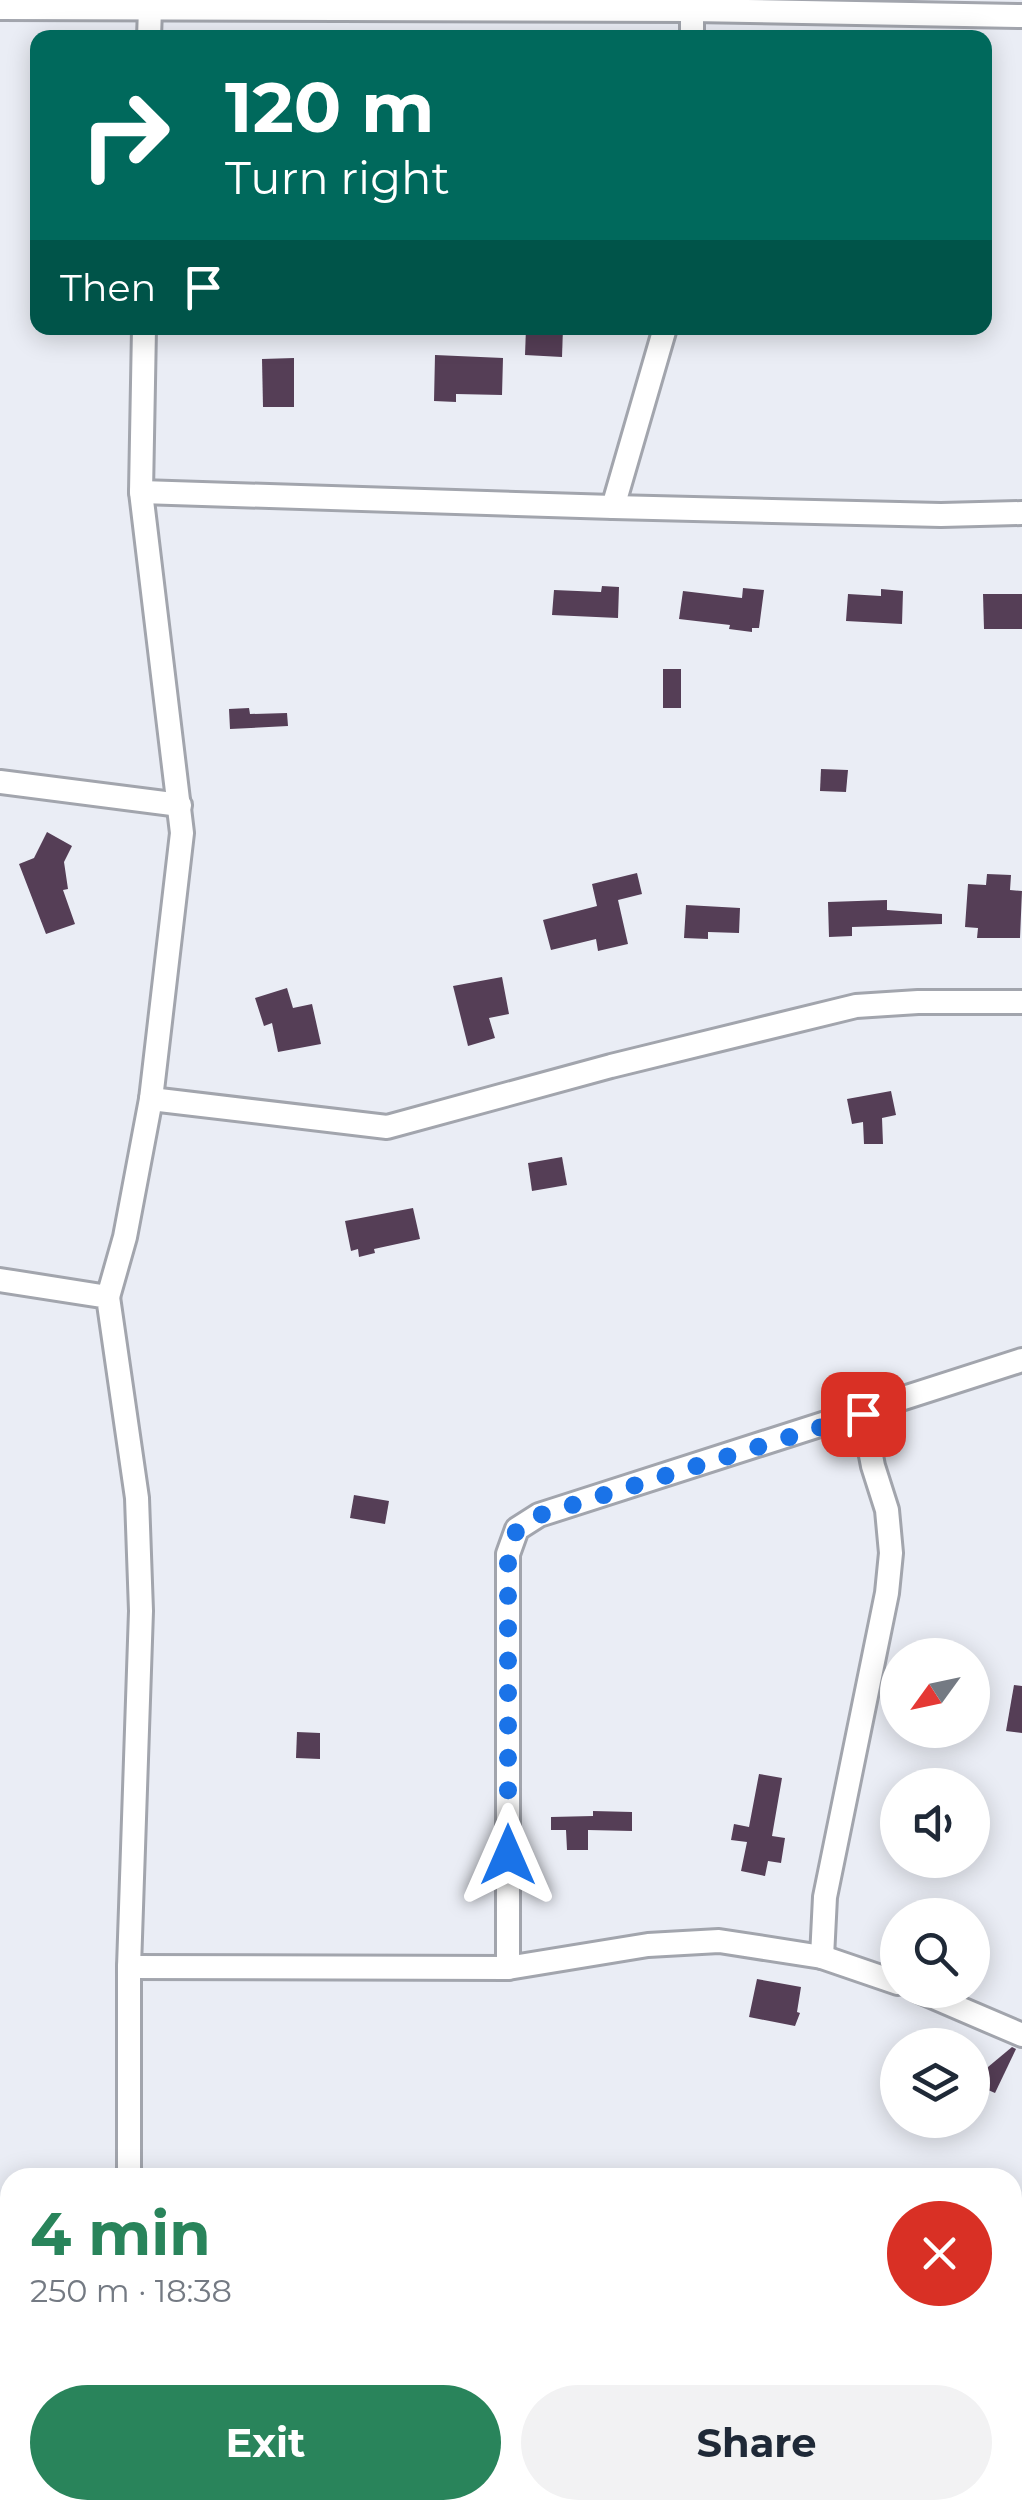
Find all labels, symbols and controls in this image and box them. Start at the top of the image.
text: 120 m [225,64,435,150]
icon: right [60,70,190,200]
text: Turn right [225,150,450,205]
icon: arrive [176,260,231,315]
text: Then [60,264,156,311]
pin [821,1372,906,1457]
icon: arrive [836,1387,891,1442]
north arrow [880,1638,990,1748]
map controls [880,1638,990,2138]
button: sound [880,1768,990,1878]
position arrow [456,1803,560,1907]
button: search [880,1898,990,2008]
button: layers [880,2028,990,2138]
text: 4 min [30,2197,211,2270]
button: close [887,2201,992,2306]
text: 250 m · 18:38 [30,2271,232,2310]
button: Exit [30,2385,501,2500]
button: Share [521,2385,992,2500]

